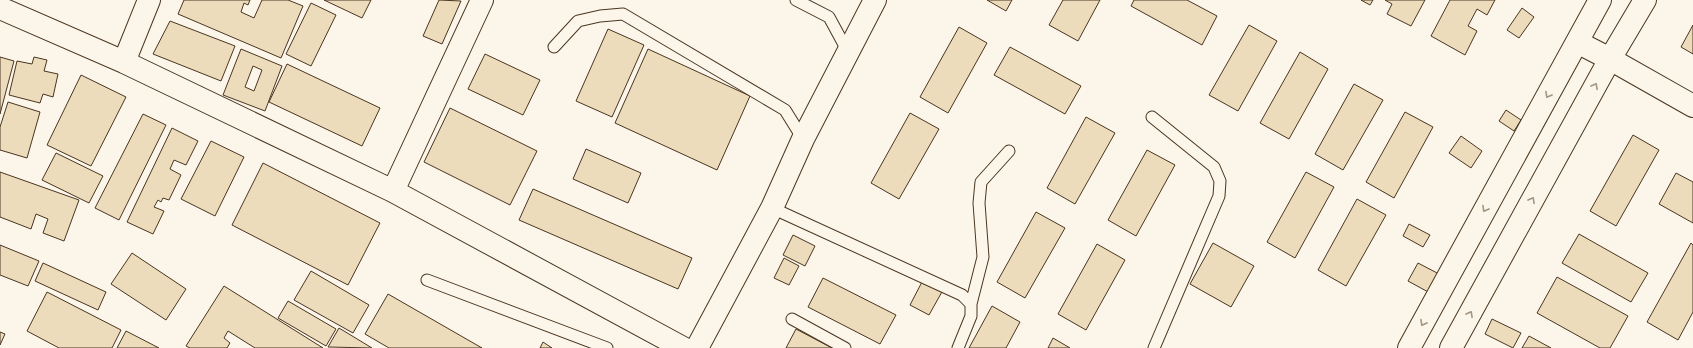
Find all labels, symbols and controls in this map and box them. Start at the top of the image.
one-way arrow [1590,83,1598,90]
one-way arrow [1545,91,1552,99]
one-way arrow [1528,197,1535,204]
one-way arrow [1483,205,1490,213]
one-way arrow [1465,311,1472,318]
one-way arrow [1420,319,1427,326]

